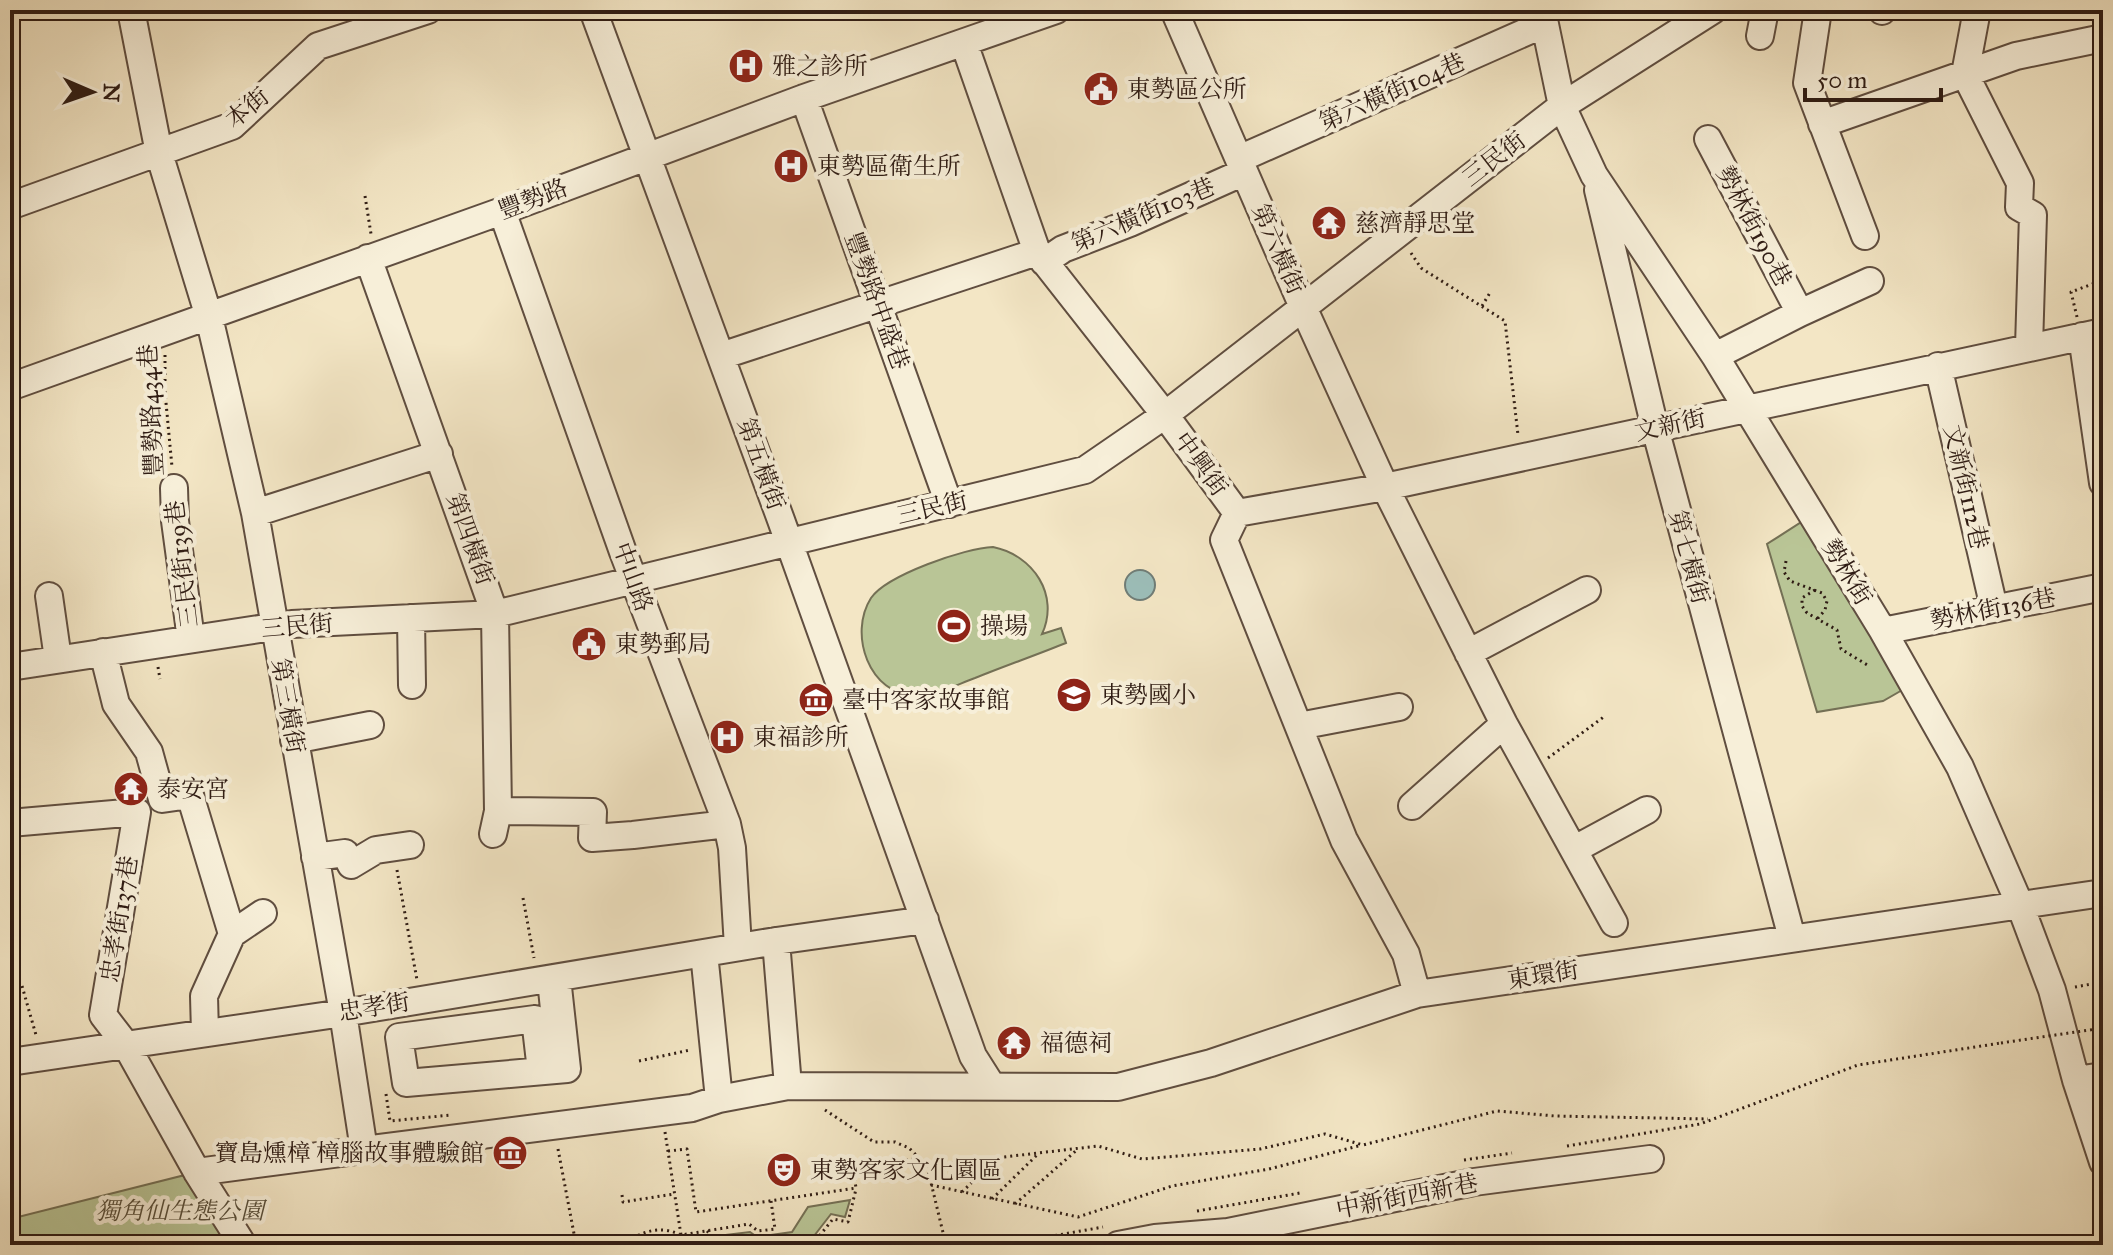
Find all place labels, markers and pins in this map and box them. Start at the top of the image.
hospital icon: 雅之診所 [727,47,765,85]
place label: 雅之診所 [772,51,868,81]
public building icon: 東勢區公所 [1082,70,1120,108]
place label: 東勢區公所 [1127,74,1247,104]
hospital icon: 東勢區衛生所 [772,147,810,185]
place label: 東勢區衛生所 [817,151,961,181]
temple icon: 慈濟靜思堂 [1310,204,1348,242]
place label: 慈濟靜思堂 [1355,208,1475,238]
sports icon: 操場 [935,607,973,645]
place label: 操場 [980,611,1028,641]
public building icon: 東勢郵局 [570,625,608,663]
place label: 東勢郵局 [615,629,711,659]
school or university icon: 東勢國小 [1055,676,1093,714]
place label: 東勢國小 [1100,680,1196,710]
museum icon: 臺中客家故事館 [797,681,835,719]
place label: 臺中客家故事館 [842,685,1010,715]
hospital icon: 東福診所 [708,718,746,756]
place label: 東福診所 [753,722,849,752]
temple icon: 泰安宮 [112,770,150,808]
place label: 泰安宮 [157,774,229,804]
temple icon: 福德祠 [995,1024,1033,1062]
place label: 福德祠 [1040,1028,1112,1058]
museum icon: 寶島燻樟 樟腦故事體驗館 [491,1134,529,1172]
place label: 寶島燻樟 樟腦故事體驗館 [215,1138,484,1168]
theatre icon: 東勢客家文化園區 [765,1151,803,1189]
place label: 東勢客家文化園區 [810,1155,1002,1185]

